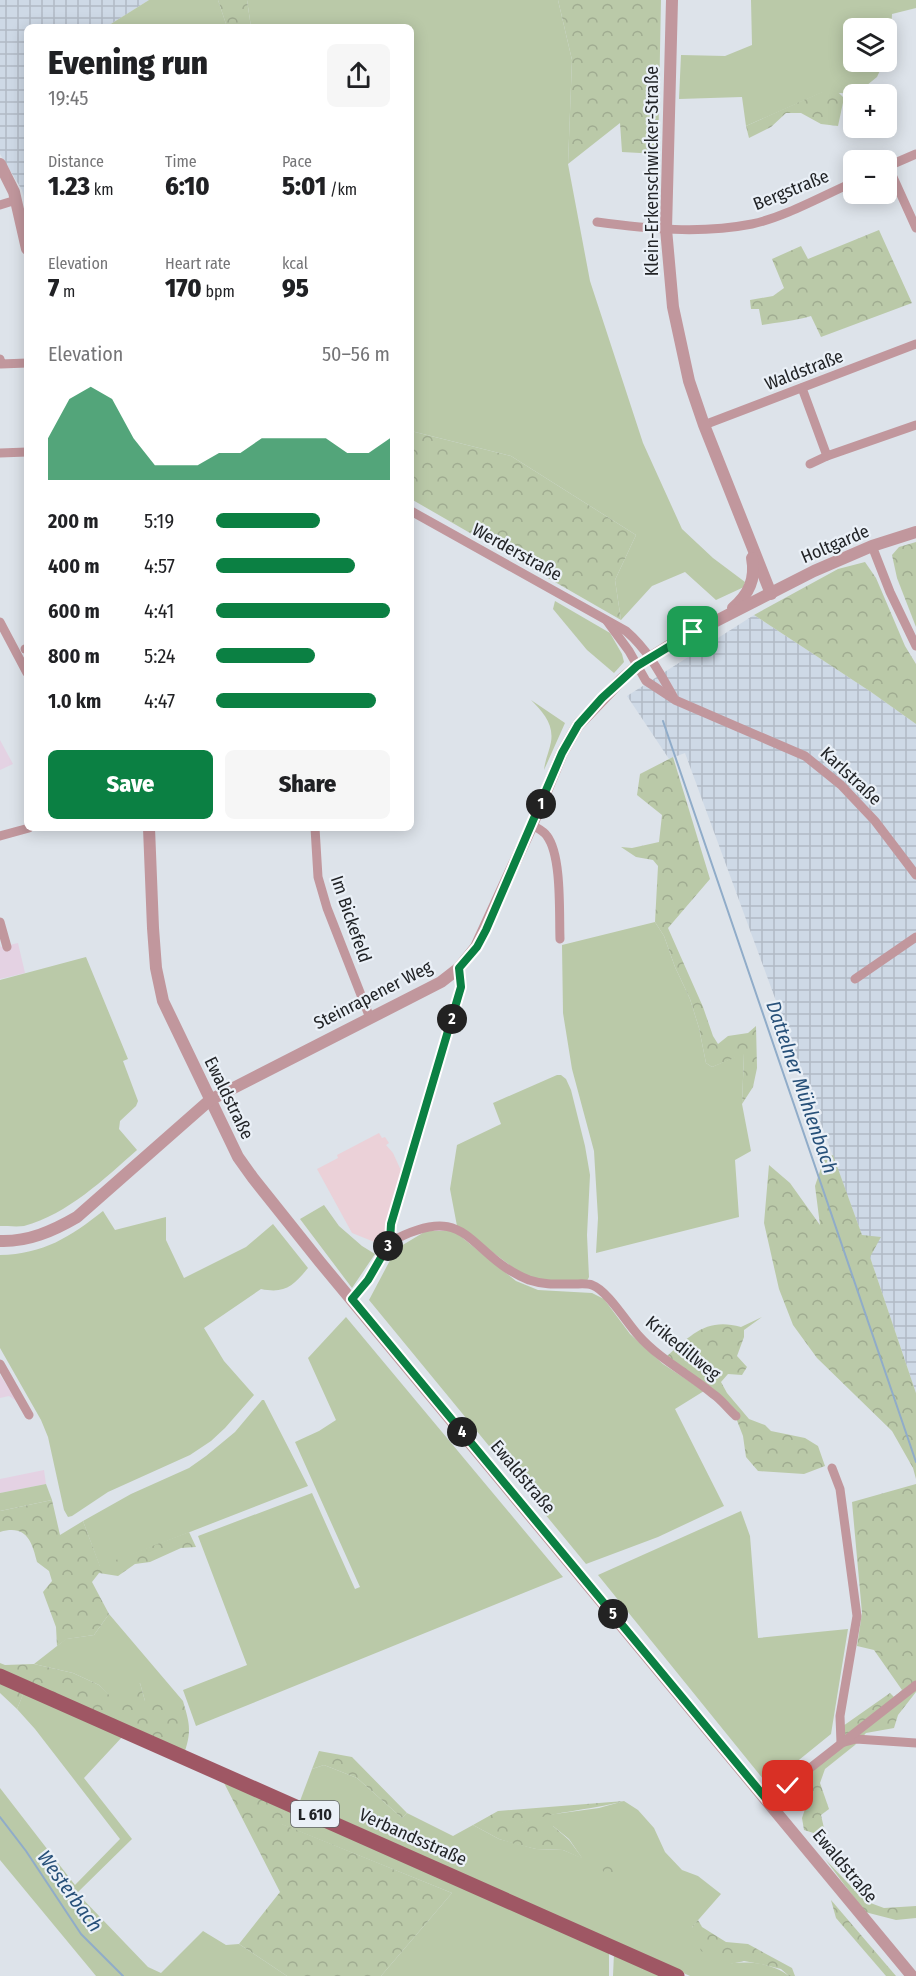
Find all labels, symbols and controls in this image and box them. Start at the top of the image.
map controls [843,18,897,204]
button: layers [843,18,897,72]
text: Evening run [48,43,208,83]
button: share [327,44,390,107]
street label: Klein-Erkenschwicker-Straße [641,66,663,276]
button: + [843,84,897,138]
text: 19:45 [48,86,88,110]
button: − [843,150,897,204]
text: Distance [48,152,104,171]
text: Time [165,152,197,171]
text: Pace [282,152,312,171]
street label: Bergstraße [750,165,832,215]
text: 1.23 [48,171,90,202]
text: 6:10 [165,171,210,202]
text: 5:01 [282,171,326,202]
text: km [90,180,114,199]
text: /km [326,180,357,199]
text: Elevation [48,254,108,273]
text: Heart rate [165,254,231,273]
text: kcal [282,254,308,273]
text: 7 [48,273,59,304]
text: 170 [165,273,202,304]
text: 95 [282,273,309,304]
text: m [59,282,75,301]
text: bpm [202,282,235,301]
text: Elevation [48,342,123,366]
text: 50–56 m [322,342,390,366]
street label: Waldstraße [762,345,847,395]
text: 200 m [48,509,99,533]
text: 5:19 [144,509,174,533]
street label: Werderstraße [468,518,566,586]
street label: Holtgarde [798,520,873,568]
text: 400 m [48,554,100,578]
text: 4:57 [144,554,175,578]
text: 600 m [48,599,100,623]
text: 4:41 [144,599,174,623]
pin [667,606,718,657]
icon: arrive [676,615,709,648]
text: 800 m [48,644,100,668]
text: 5:24 [144,644,176,668]
text: 1.0 km [48,689,101,713]
text: 4:47 [144,689,175,713]
street label: Karlstraße [816,742,886,810]
button: Save [48,750,213,819]
button: Share [225,750,390,819]
pin: 1 [526,789,556,819]
text: 1 [538,794,544,813]
street label: Im Bickefeld [326,873,376,965]
street label: Steinrapener Weg [310,955,436,1034]
water label: Dattelner Mühlenbach [761,998,843,1176]
pin: 2 [437,1004,467,1034]
text: 2 [448,1009,456,1028]
street label: Ewaldstraße [200,1053,259,1143]
pin: 3 [373,1231,403,1261]
text: 3 [384,1236,392,1255]
street label: Krikedillweg [641,1311,725,1385]
pin: 4 [447,1417,477,1447]
text: 4 [458,1422,466,1441]
street label: Ewaldstraße [486,1436,560,1518]
pin: 5 [598,1599,628,1629]
text: 5 [609,1604,617,1623]
pin [762,1760,813,1811]
icon: check [771,1769,804,1802]
road number: L 610 [291,1801,339,1827]
street label: Verbandsstraße [356,1803,470,1871]
street label: Ewaldstraße [808,1825,882,1907]
water label: Westerbach [32,1845,108,1937]

